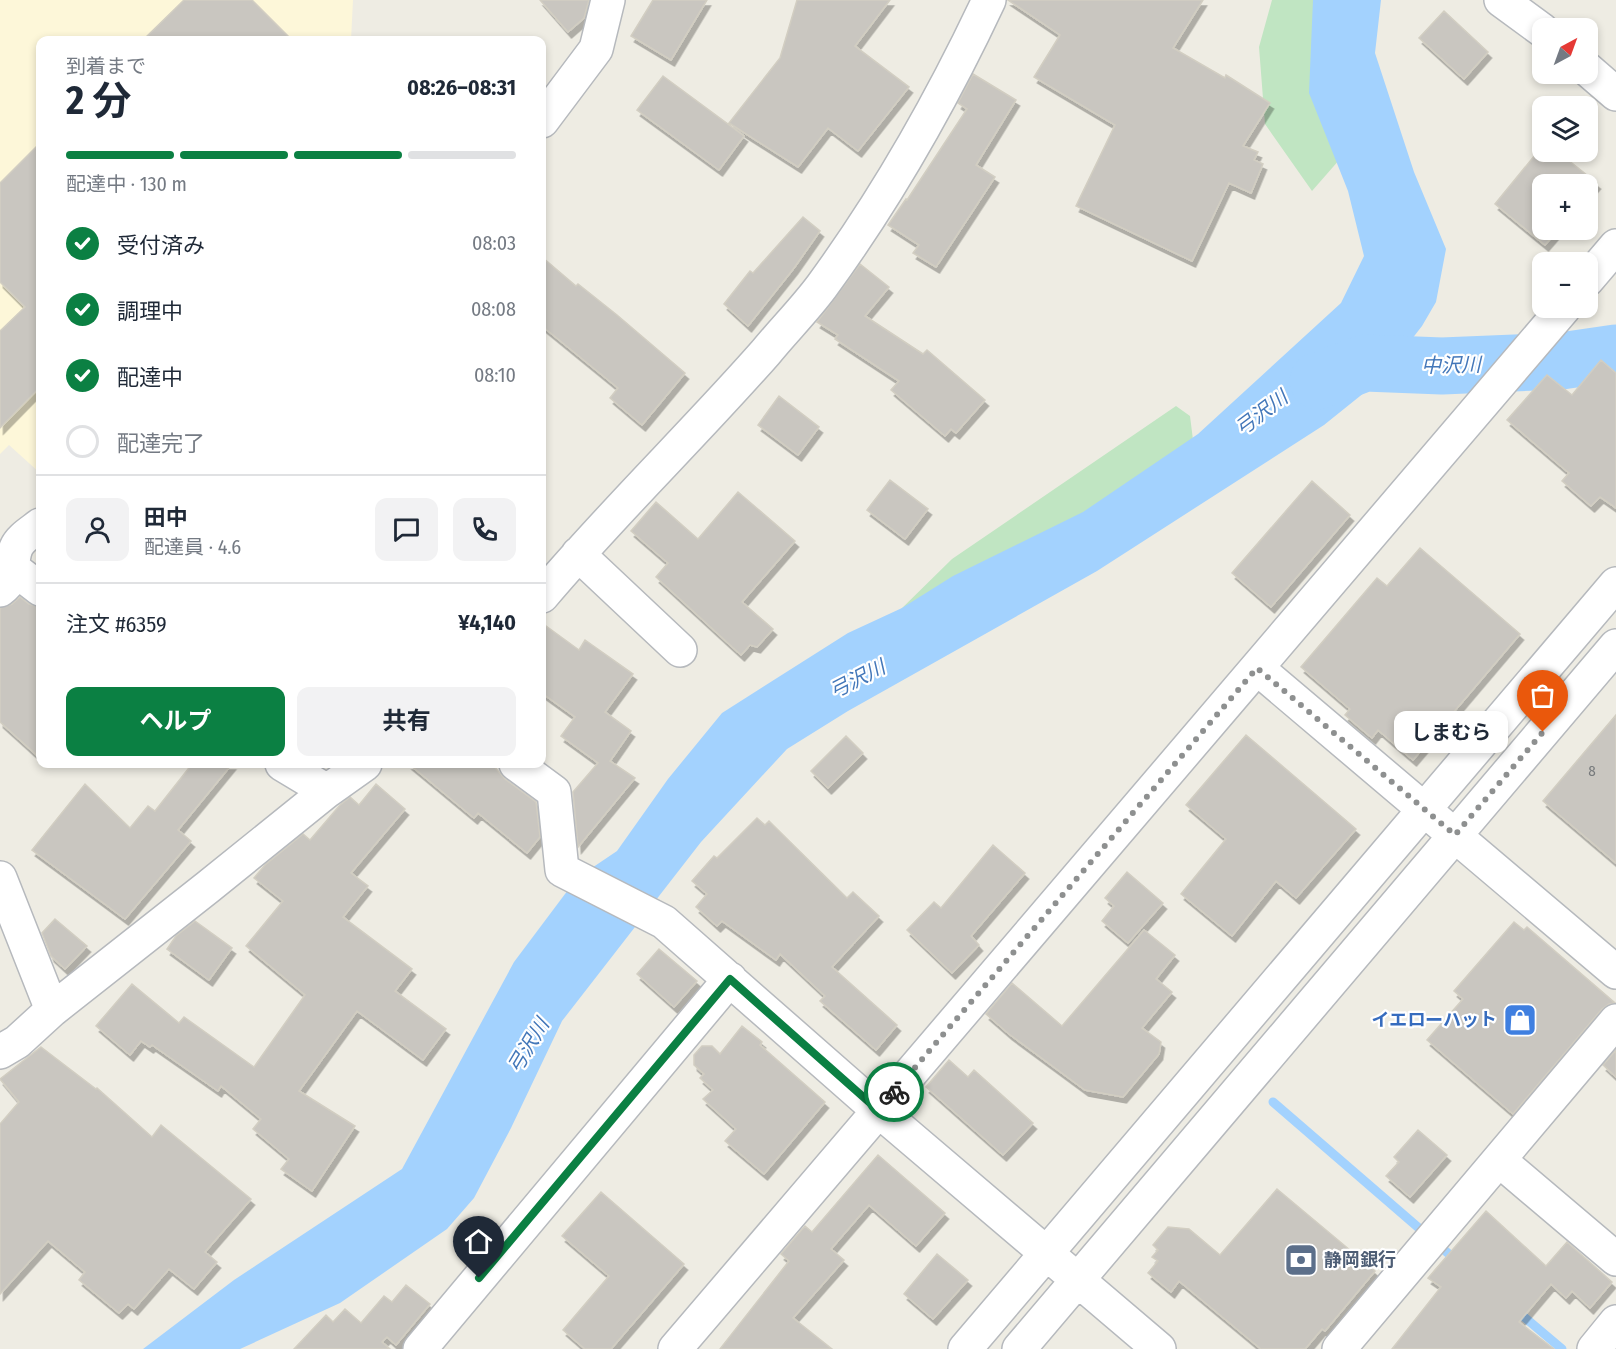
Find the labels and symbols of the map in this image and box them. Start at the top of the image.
north arrow [1532,18,1598,84]
water label: 中沢川 [1421,352,1483,378]
water label: 弓沢川 [1230,384,1294,441]
water label: 弓沢川 [825,654,891,703]
pin [1517,670,1568,732]
callout: しまむら [1393,711,1507,753]
house number: 8 [1588,762,1596,780]
shop icon: イエローハット [1502,1002,1538,1038]
place label: イエローハット [1372,1009,1497,1031]
water label: 弓沢川 [502,1012,555,1078]
courier [864,1062,924,1122]
pin [453,1216,504,1278]
bank icon: 静岡銀行 [1283,1242,1319,1278]
place label: 静岡銀行 [1324,1249,1396,1271]

